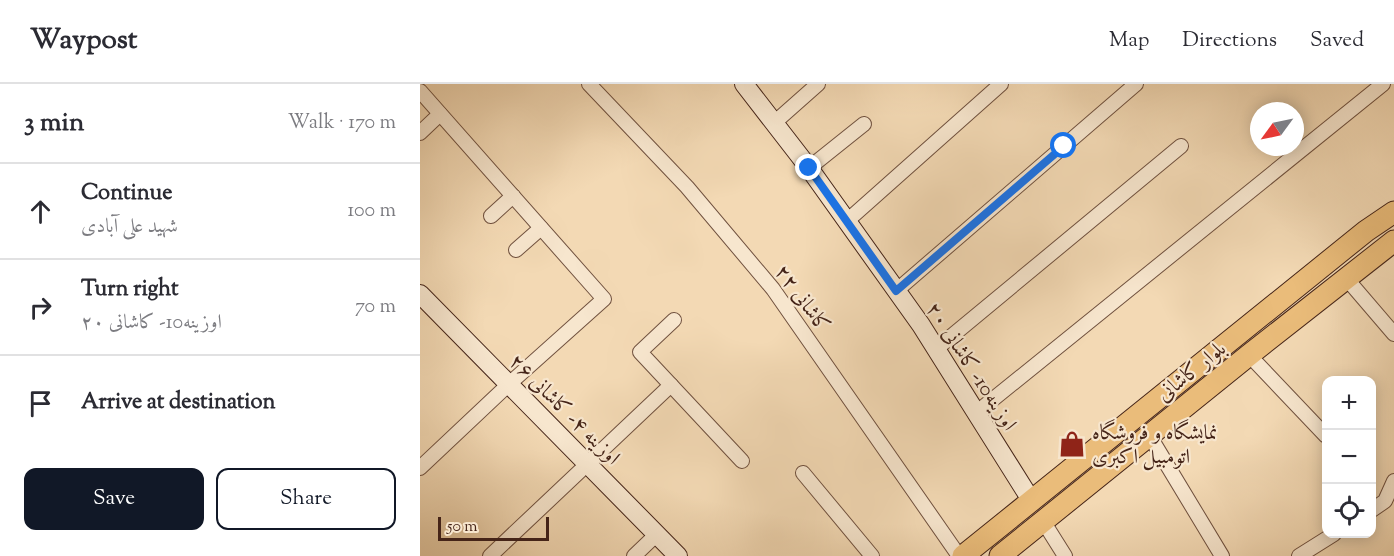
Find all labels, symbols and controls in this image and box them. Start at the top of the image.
text: Waypost [30,21,137,61]
text: Map [1109,26,1149,56]
text: Directions [1182,26,1277,56]
text: Saved [1310,26,1364,56]
north arrow [1250,102,1304,156]
text: 3 min [24,105,84,142]
text: Walk · 170 m [288,109,396,138]
route start [1050,132,1076,158]
route end [795,154,821,180]
text: Continue [81,178,172,210]
icon: ahead [24,195,57,228]
text: 100 m [347,197,396,226]
text: شهید علی آبادی [81,213,178,242]
street label: کاشانی ۲۲ [766,259,836,339]
text: Turn right [81,274,178,306]
icon: right [24,291,57,324]
text: 70 m [355,293,396,322]
street label: اوزینه10- کاشانی ۲۰ [917,297,1023,437]
text: اوزینه10- کاشانی ۲۰ [81,309,222,338]
street label: بلوار کاشانی [1151,335,1234,410]
street label: اوزینه ۴- کاشانی ۲۶ [501,348,626,473]
map controls [1322,376,1376,538]
button: + [1322,376,1376,430]
icon: arrive [24,387,57,420]
text: Arrive at destination [81,387,276,419]
place label: نمایشگاه و فروشگاه اتومبیل اکبری [1092,419,1218,473]
shop icon: نمایشگاه و فروشگاه اتومبیل اکبری [1057,429,1087,459]
button: − [1322,430,1376,484]
button: Save [24,468,204,530]
button: Share [216,468,396,530]
button: locate [1322,484,1376,538]
scale bar [438,514,549,542]
text: 50 m [447,516,478,539]

